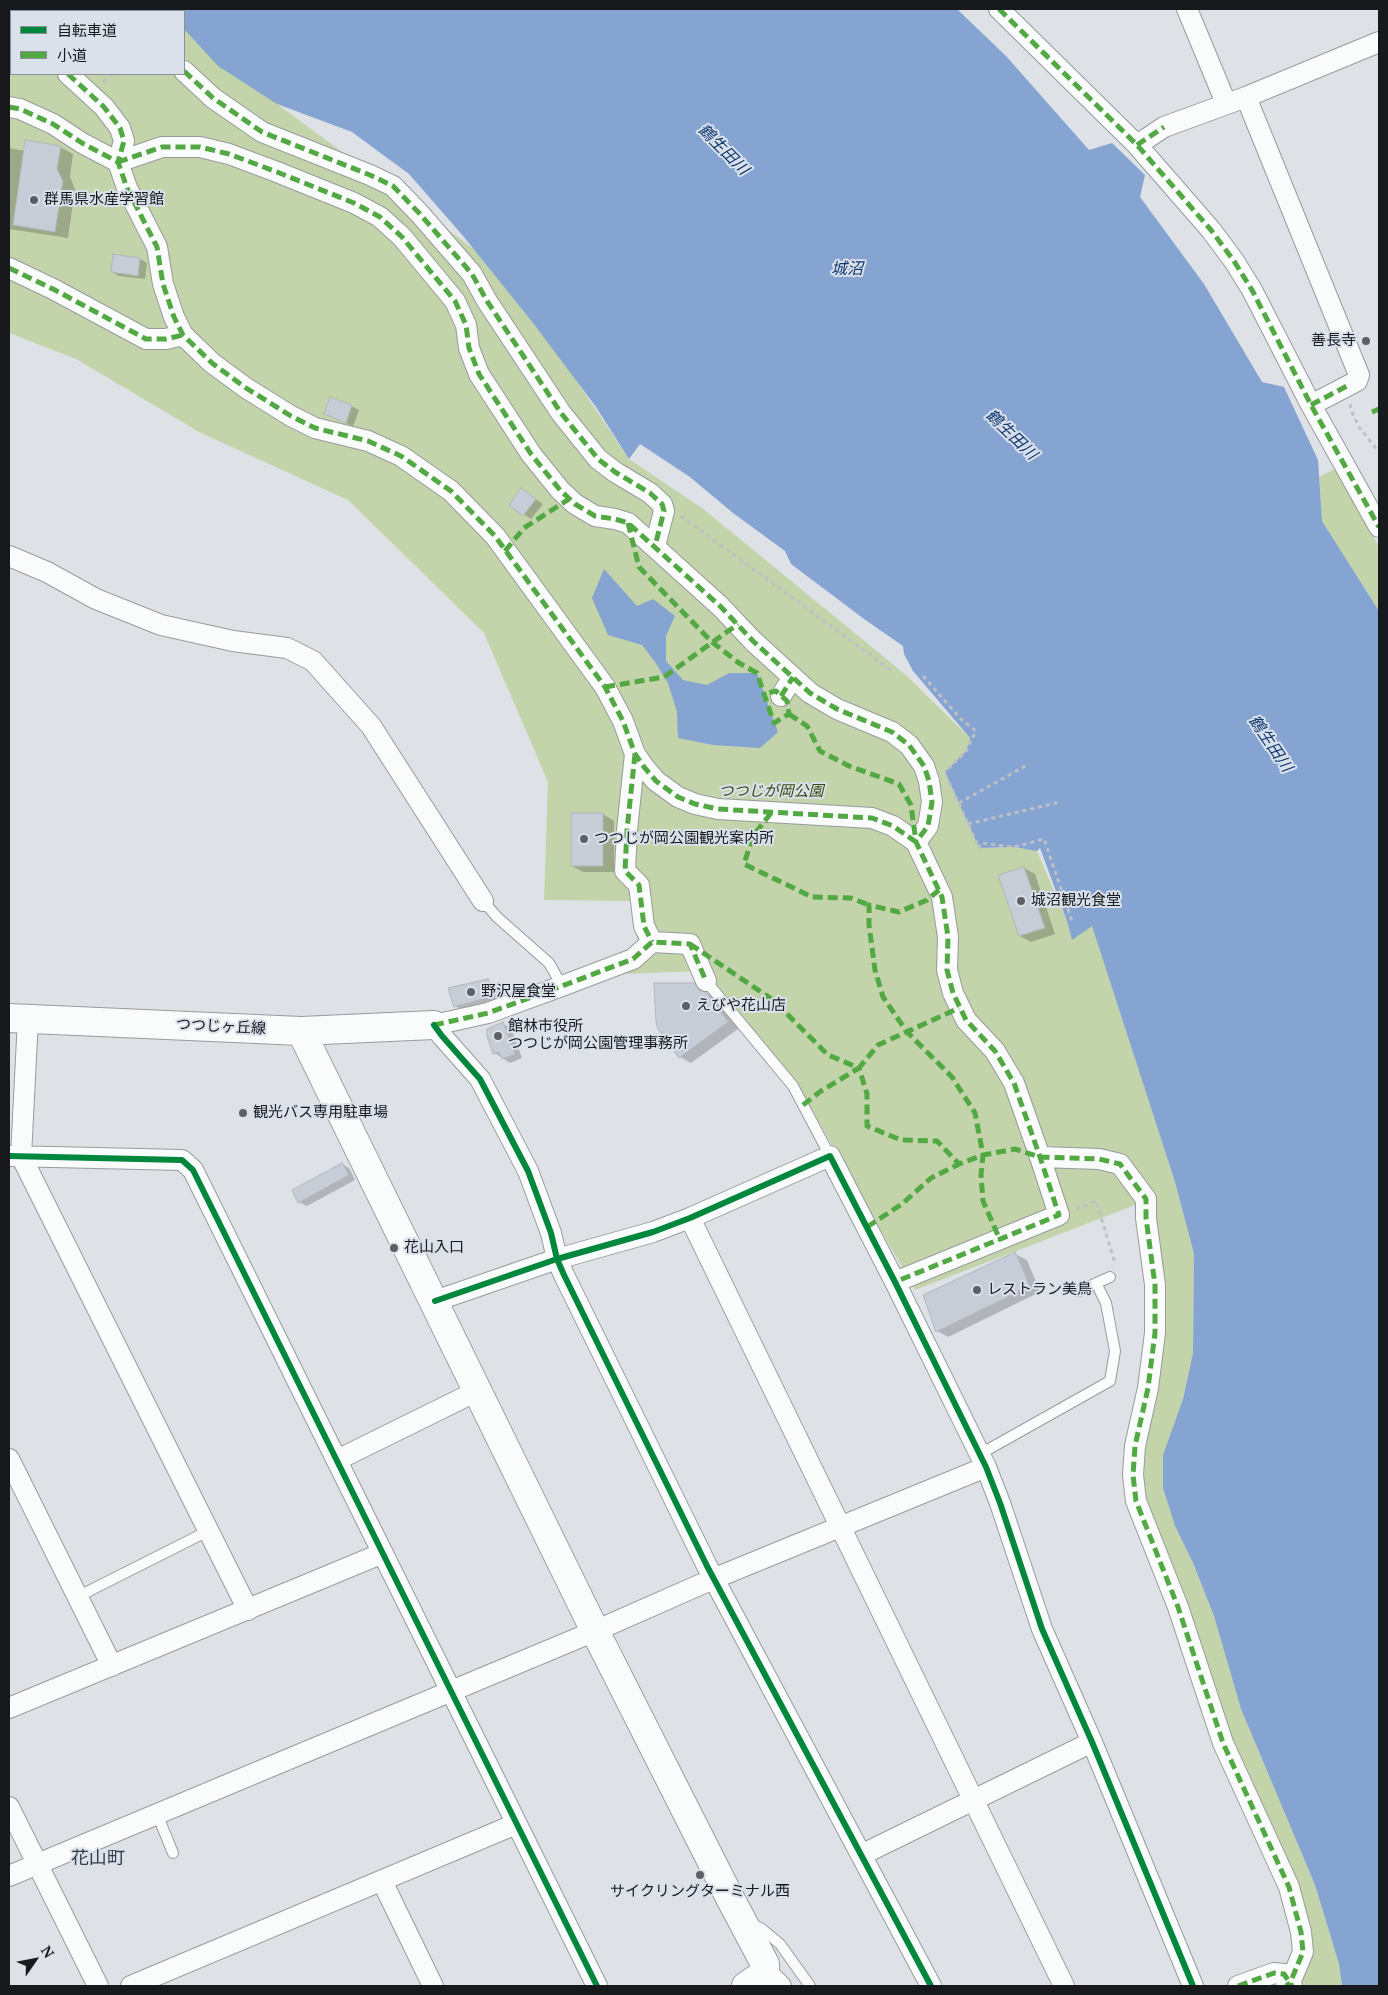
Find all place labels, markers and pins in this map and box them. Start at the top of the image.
place label: 群馬県水産学習館 [44,191,164,209]
marker: 群馬県水産学習館 [28,194,40,206]
place label: 善長寺 [1311,332,1356,350]
marker: 善長寺 [1360,335,1372,347]
place label: つつじが岡公園観光案内所 [594,830,774,848]
marker: つつじが岡公園観光案内所 [578,833,590,845]
place label: 城沼観光食堂 [1031,892,1121,910]
marker: 城沼観光食堂 [1015,895,1027,907]
place label: 野沢屋食堂 [481,983,556,1001]
marker: 野沢屋食堂 [465,986,477,998]
place label: えびや花山店 [696,997,786,1015]
marker: えびや花山店 [680,1000,692,1012]
place label: 館林市役所 つつじが岡公園管理事務所 [508,1018,688,1053]
marker: 館林市役所 つつじが岡公園管理事務所 [492,1030,504,1042]
place label: 観光バス専用駐車場 [253,1104,388,1122]
marker: 観光バス専用駐車場 [237,1107,249,1119]
place label: 花山入口 [404,1239,464,1257]
marker: 花山入口 [388,1242,400,1254]
place label: レストラン美鳥 [987,1281,1092,1299]
marker: レストラン美鳥 [971,1284,983,1296]
marker: サイクリングターミナル西 [694,1869,706,1881]
place label: サイクリングターミナル西 [610,1883,790,1901]

